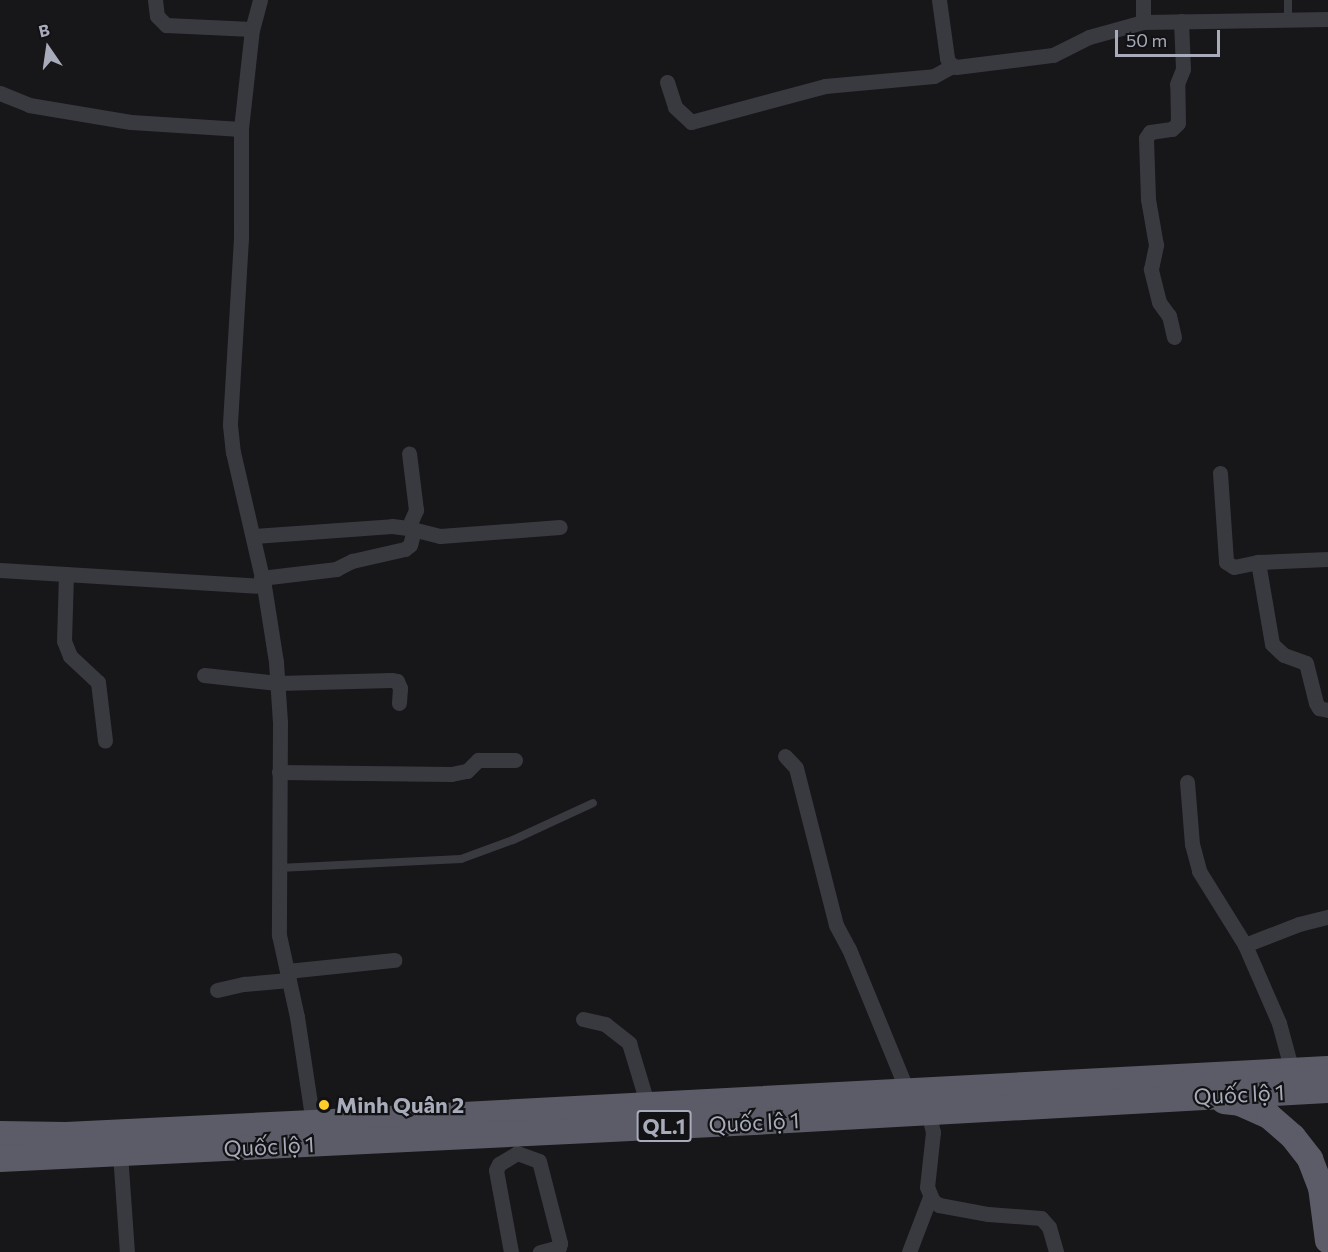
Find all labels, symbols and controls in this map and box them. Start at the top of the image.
north arrow [18,18,78,78]
scale bar [1118,18,1223,56]
text: B [37,20,51,40]
text: 50 m [1126,29,1167,51]
street label: Quốc lộ 1 [1193,1078,1285,1110]
place label: Minh Quân 2 [336,1092,464,1118]
marker: Minh Quân 2 [317,1098,331,1112]
street label: Quốc lộ 1 [708,1106,800,1138]
road number: QL.1 [636,1108,692,1144]
street label: Quốc lộ 1 [223,1130,315,1162]

